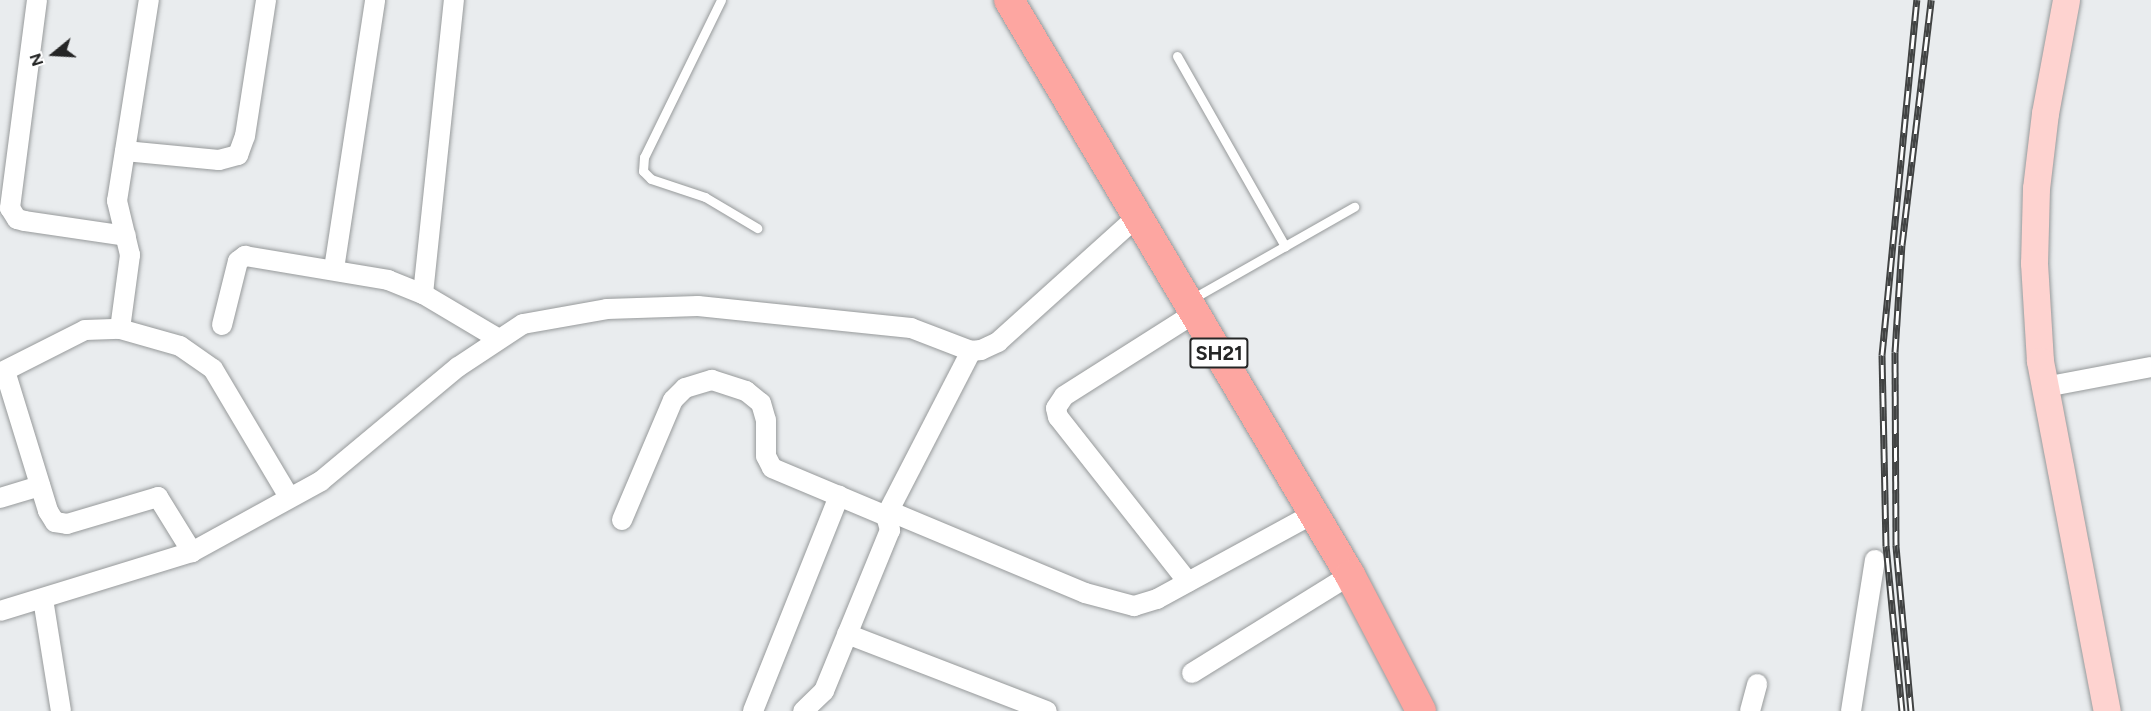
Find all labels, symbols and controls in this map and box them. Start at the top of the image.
north arrow [24,24,84,84]
text: N [25,51,47,69]
road number: SH21 [1189,336,1249,370]

